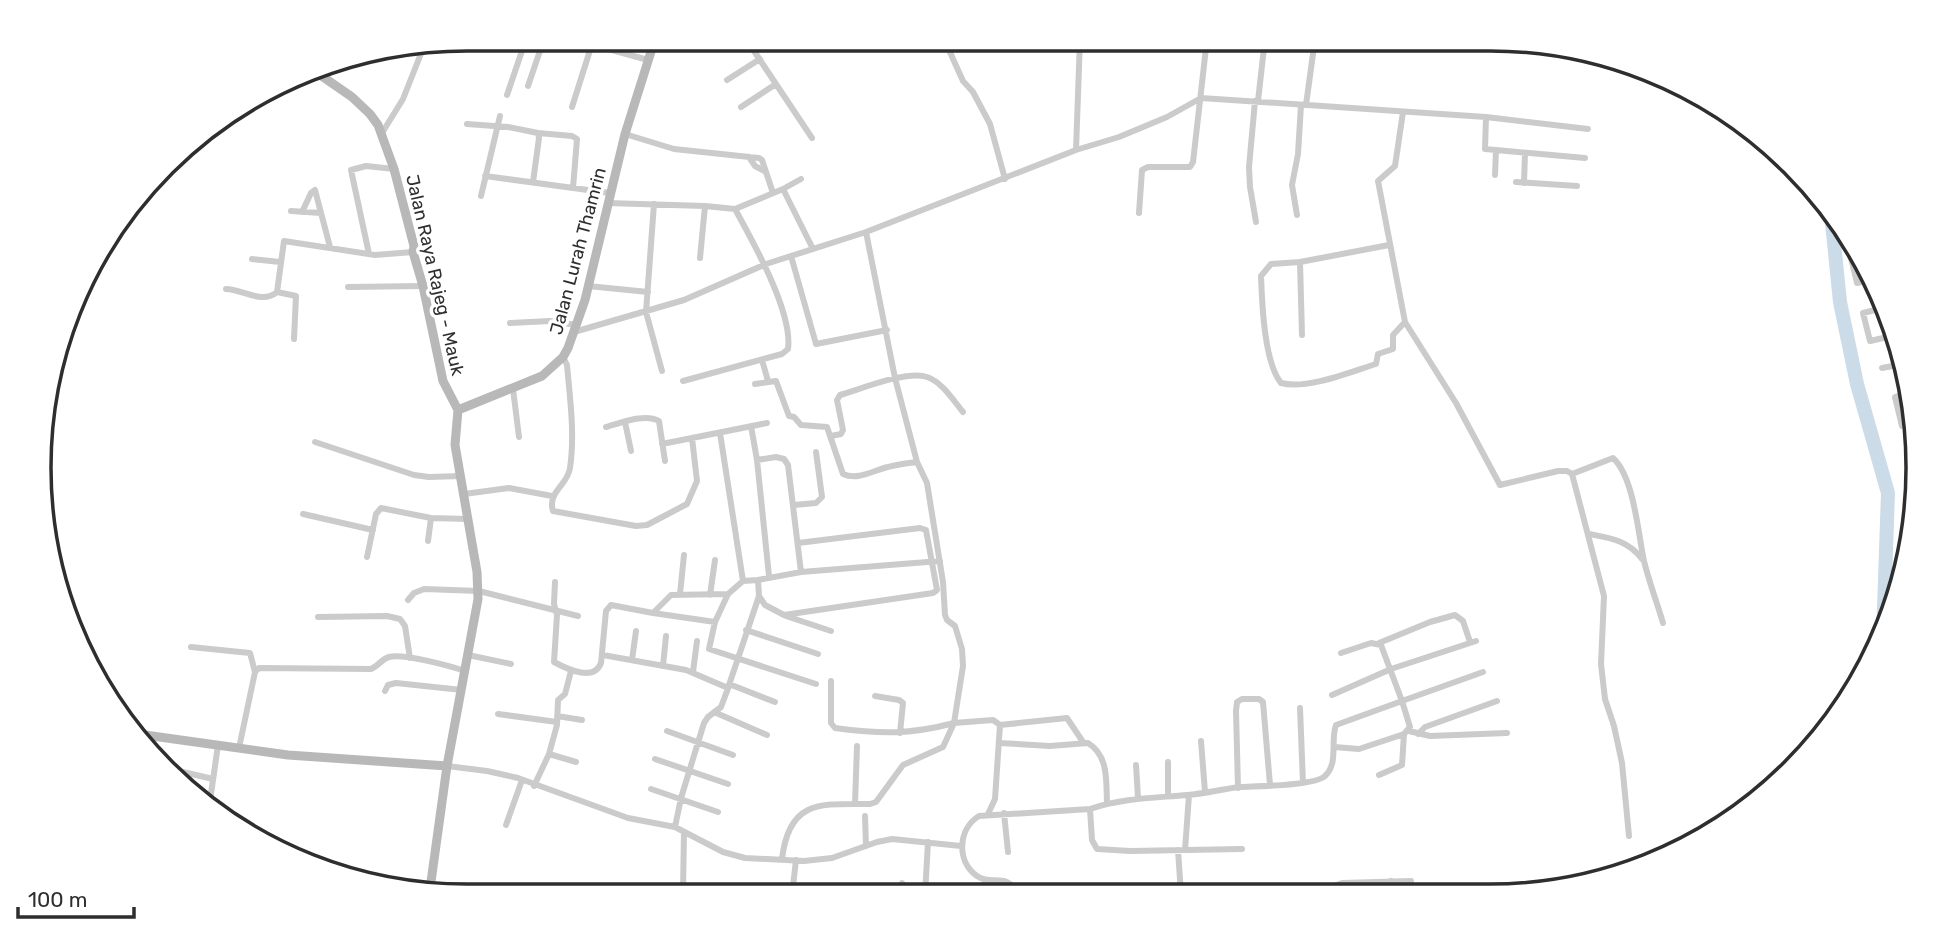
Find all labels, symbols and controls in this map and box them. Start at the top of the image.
street label: Jalan Lurah Thamrin [545,165,611,337]
street label: Jalan Raya Rajeg - Mauk [401,172,469,378]
scale bar [18,876,133,920]
text: 100 m [28,887,87,912]

